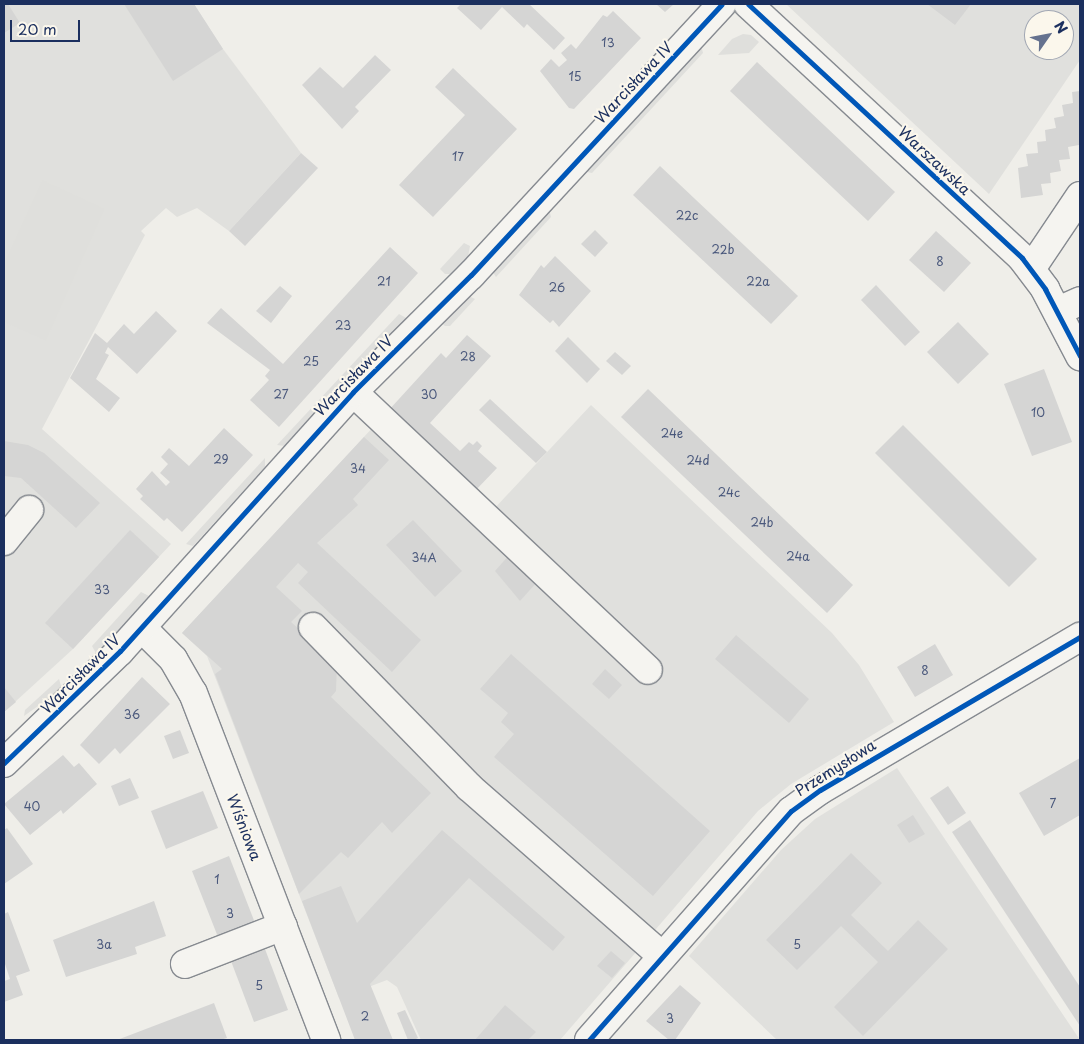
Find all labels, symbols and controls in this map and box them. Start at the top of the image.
scale bar [12,10,82,42]
north arrow [1024,10,1074,60]
text: 20 m [18,17,57,40]
text: N [1049,17,1073,37]
house number: 13 [601,36,615,50]
street label: Warcisława IV [591,37,675,127]
house number: 15 [568,70,582,84]
street label: Warszawska [895,122,975,198]
house number: 17 [452,150,464,164]
house number: 22c [676,209,698,223]
house number: 22b [711,243,735,257]
house number: 8 [936,255,944,269]
house number: 21 [377,275,391,289]
house number: 22a [746,275,770,289]
house number: 26 [549,281,565,295]
house number: 23 [335,319,351,333]
street label: Warcisława IV [310,331,396,419]
house number: 28 [460,350,476,364]
house number: 25 [303,355,319,369]
house number: 27 [274,388,288,402]
house number: 30 [421,388,437,402]
house number: 10 [1031,406,1045,420]
house number: 24e [661,427,683,441]
house number: 29 [213,453,229,467]
house number: 24d [686,454,710,468]
house number: 34 [350,462,366,476]
house number: 24c [718,486,740,500]
house number: 24b [750,516,774,530]
house number: 24a [786,550,810,564]
house number: 34A [412,551,436,565]
house number: 33 [94,583,110,597]
street label: Warcisława IV [36,629,124,717]
house number: 8 [921,664,929,678]
house number: 36 [124,708,140,722]
street label: Przemysłowa [791,735,879,799]
street label: Wiśniowa [224,791,266,863]
house number: 7 [1050,797,1056,811]
house number: 40 [24,800,40,814]
house number: 1 [214,873,220,887]
house number: 3 [226,907,234,921]
house number: 3a [96,938,112,952]
house number: 5 [793,938,801,952]
house number: 5 [255,979,263,993]
house number: 2 [361,1010,369,1024]
house number: 3 [666,1012,674,1026]

